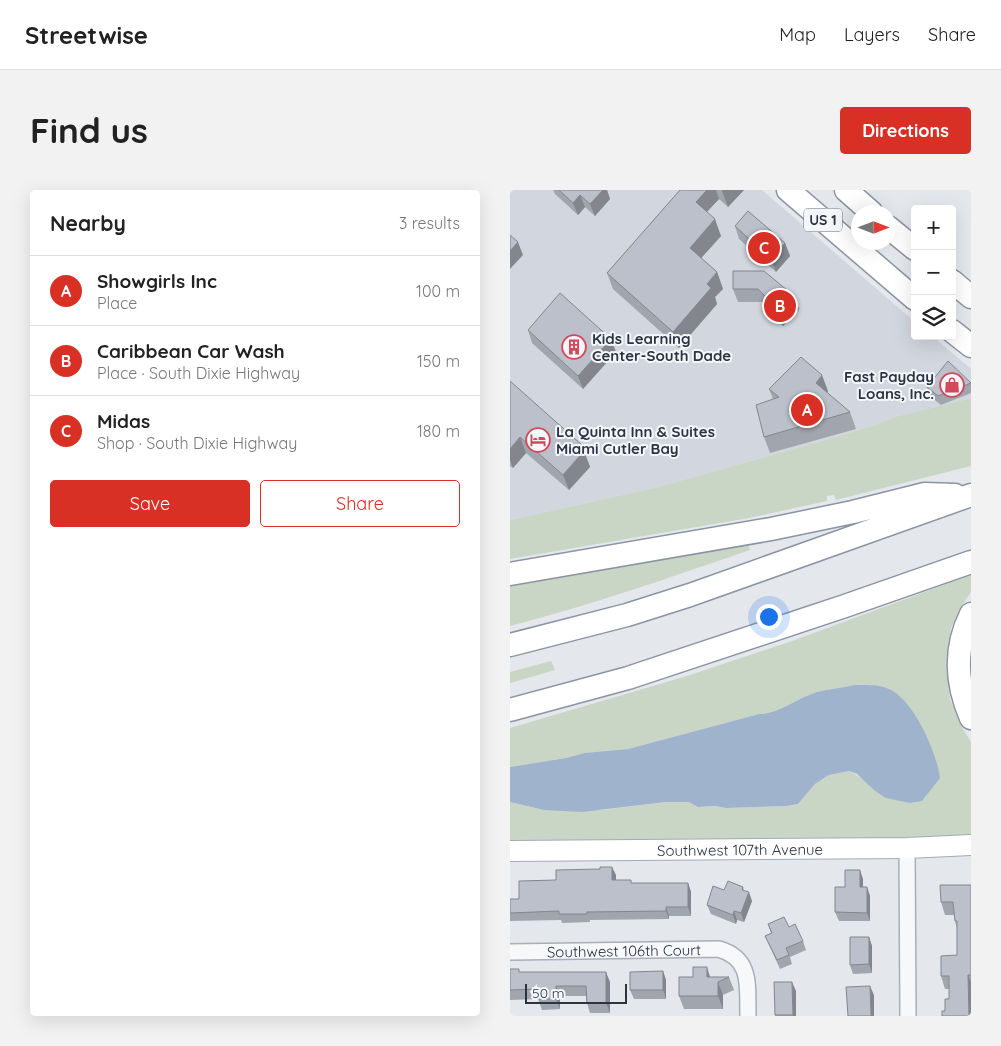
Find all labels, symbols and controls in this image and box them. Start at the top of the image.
text: Streetwise [25,20,148,50]
text: Map [779,23,816,46]
text: Layers [844,23,900,46]
text: Share [928,23,976,46]
button: Directions [840,107,971,154]
text: Find us [30,108,148,152]
north arrow [851,205,896,250]
map controls [911,205,956,340]
button: + [911,205,956,250]
road number: US 1 [804,208,842,232]
text: Nearby [50,210,126,236]
text: 3 results [399,213,460,233]
pin: C [748,229,780,267]
button: − [911,250,956,295]
text: Showgirls Inc [97,269,217,293]
text: A [61,281,71,301]
text: 100 m [416,281,460,301]
pin: B [764,287,796,325]
text: Place [97,293,137,313]
button: layers [911,295,956,340]
place label: Kids Learning Center-South Dade [592,329,731,365]
building icon: Kids Learning Center-South Dade [561,334,587,360]
text: Caribbean Car Wash [97,339,285,363]
text: B [61,351,71,371]
text: 150 m [417,351,460,371]
text: Place · South Dixie Highway [97,363,300,383]
place label: Fast Payday Loans, Inc. [844,367,934,403]
shop icon: Fast Payday Loans, Inc. [939,372,965,398]
pin: A [791,391,823,429]
text: Midas [97,409,150,433]
text: C [61,421,71,441]
text: 180 m [417,421,460,441]
place label: La Quinta Inn & Suites Miami Cutler Bay [556,422,715,458]
hotel icon: La Quinta Inn & Suites Miami Cutler Bay [525,427,551,453]
text: Shop · South Dixie Highway [97,433,297,453]
button: Save [50,480,250,527]
button: Share [260,480,460,527]
your location [756,604,782,630]
street label: Southwest 107th Avenue [657,839,823,859]
street label: Southwest 106th Court [547,940,701,961]
scale bar [525,981,628,1004]
text: 50 m [532,984,565,1002]

